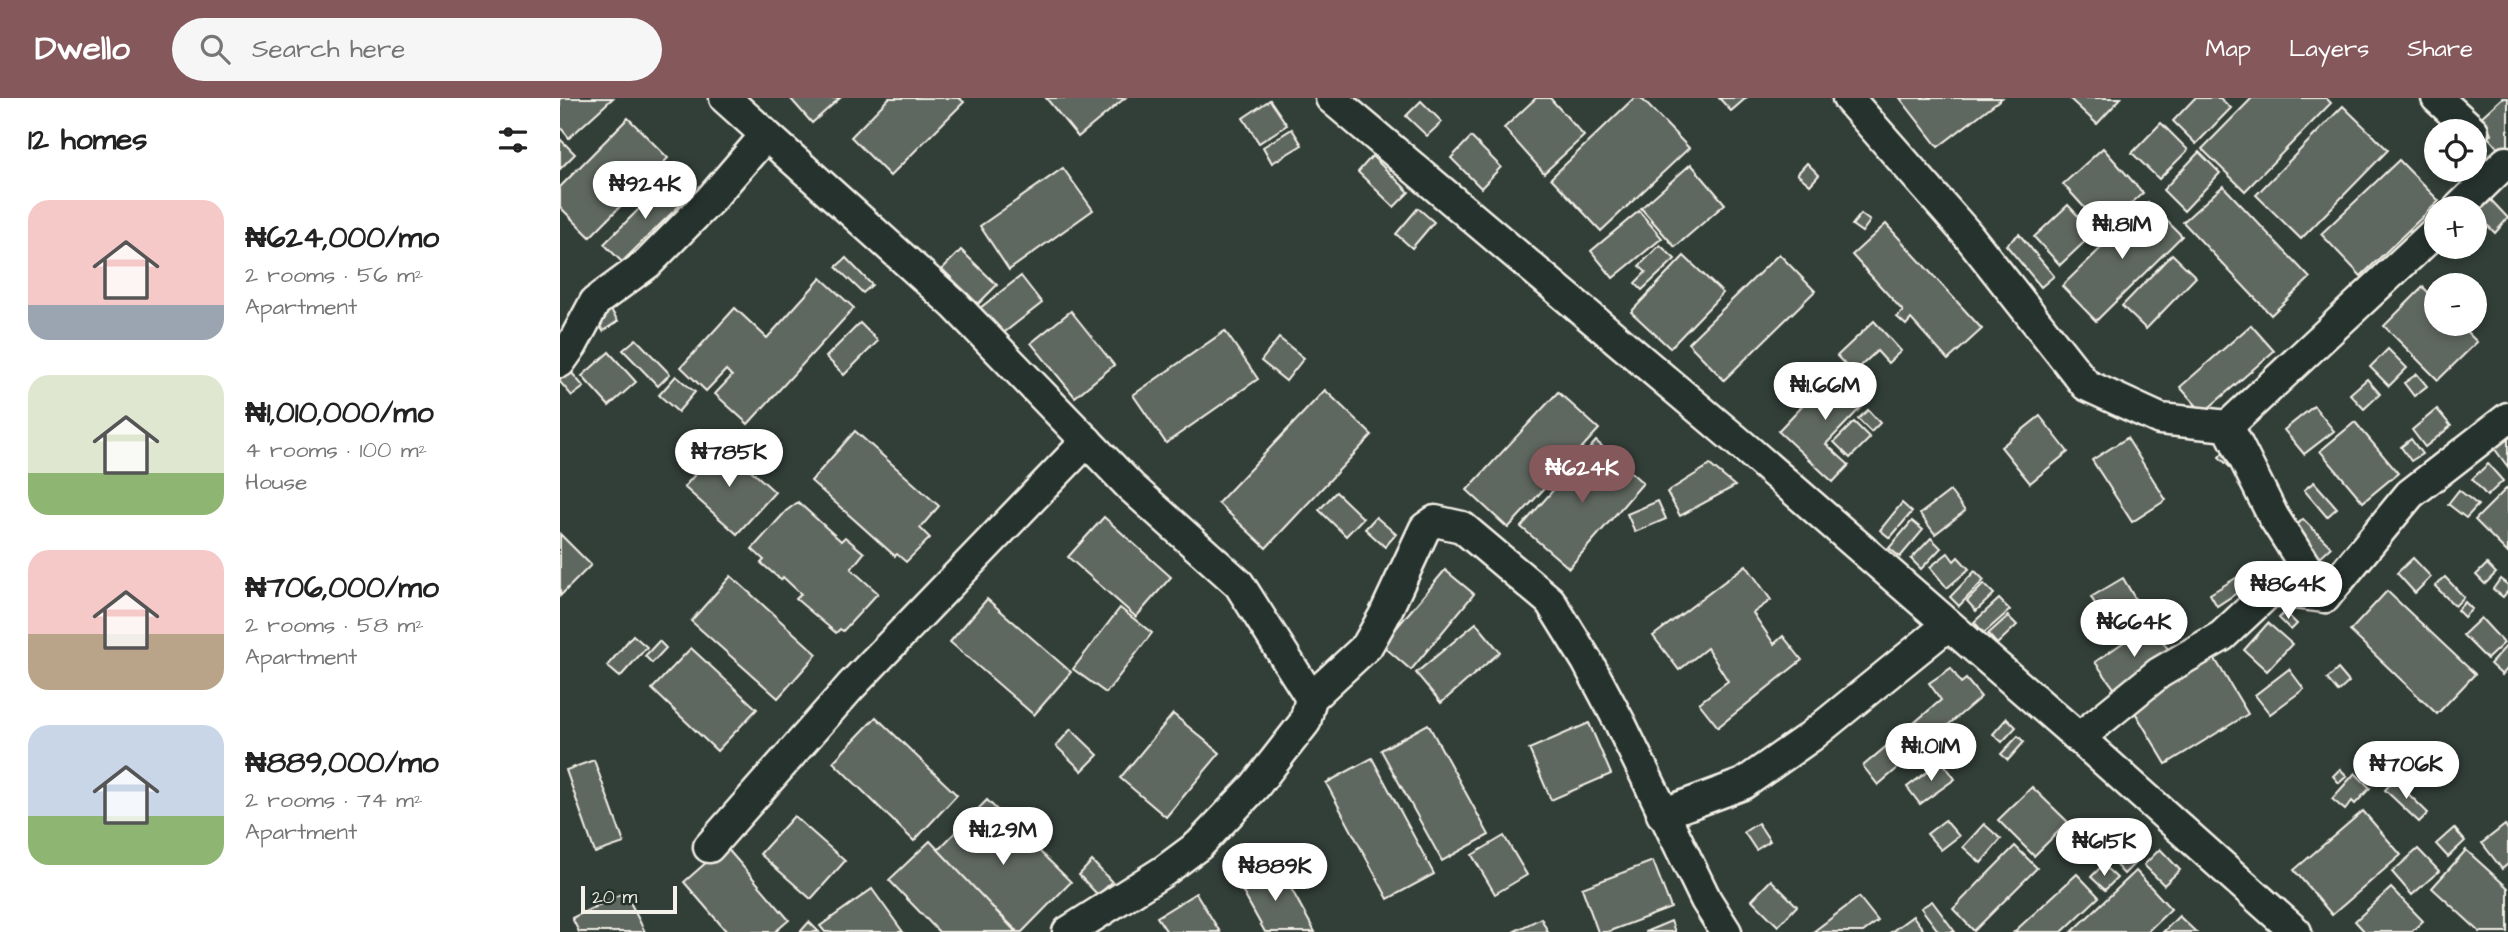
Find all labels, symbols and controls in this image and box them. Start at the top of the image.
search box [172,18,662,81]
text: Dwello [35,26,130,72]
icon: search [196,30,234,68]
text: Search here [252,31,405,67]
text: Map [2206,32,2251,66]
text: Layers [2289,32,2369,66]
text: Share [2407,32,2473,66]
text: 12 homes [28,119,147,161]
map controls [2424,119,2487,336]
button: locate [2424,119,2487,182]
icon: filters [494,121,532,159]
pin: ₦924K [596,162,694,221]
text: ₦924K [609,168,681,200]
button: + [2424,196,2487,259]
pin: ₦1.81M [2065,202,2179,261]
text: ₦1.81M [2092,208,2152,240]
text: ₦624,000/mo [245,217,439,259]
icon: home [84,228,168,312]
text: 2 rooms · 56 m² [245,259,423,291]
button: − [2424,273,2487,336]
text: Apartment [245,291,357,323]
pin: ₦1.66M [1768,362,1882,422]
text: ₦1.66M [1790,369,1860,401]
text: ₦1,010,000/mo [245,392,434,434]
icon: home [84,403,168,487]
pin: ₦785K [680,430,778,489]
text: 4 rooms · 100 m² [245,434,427,466]
text: ₦785K [691,436,767,468]
pin: ₦624K [1533,446,1631,505]
text: ₦624K [1545,452,1619,484]
text: House [245,466,308,498]
pin: ₦864K [2239,561,2337,621]
text: ₦706,000/mo [245,567,439,609]
text: ₦864K [2250,568,2326,600]
icon: home [84,578,168,662]
pin: ₦664K [2085,600,2183,659]
text: ₦664K [2096,606,2172,638]
text: 2 rooms · 58 m² [245,609,424,641]
text: Apartment [245,641,357,673]
pin: ₦1.01M [1874,724,1988,783]
text: ₦1.01M [1901,730,1961,762]
text: ₦889,000/mo [245,742,439,784]
pin: ₦706K [2357,742,2455,801]
text: ₦706K [2369,748,2443,780]
icon: home [84,753,168,837]
text: 2 rooms · 74 m² [245,784,423,816]
pin: ₦1.29M [946,808,1060,867]
text: ₦1.29M [969,814,1037,846]
text: Apartment [245,816,357,848]
pin: ₦615K [2055,818,2153,878]
text: ₦615K [2072,825,2136,857]
pin: ₦889K [1226,844,1324,903]
text: ₦889K [1238,850,1312,882]
scale bar [581,883,677,915]
text: 20 m [592,884,637,911]

